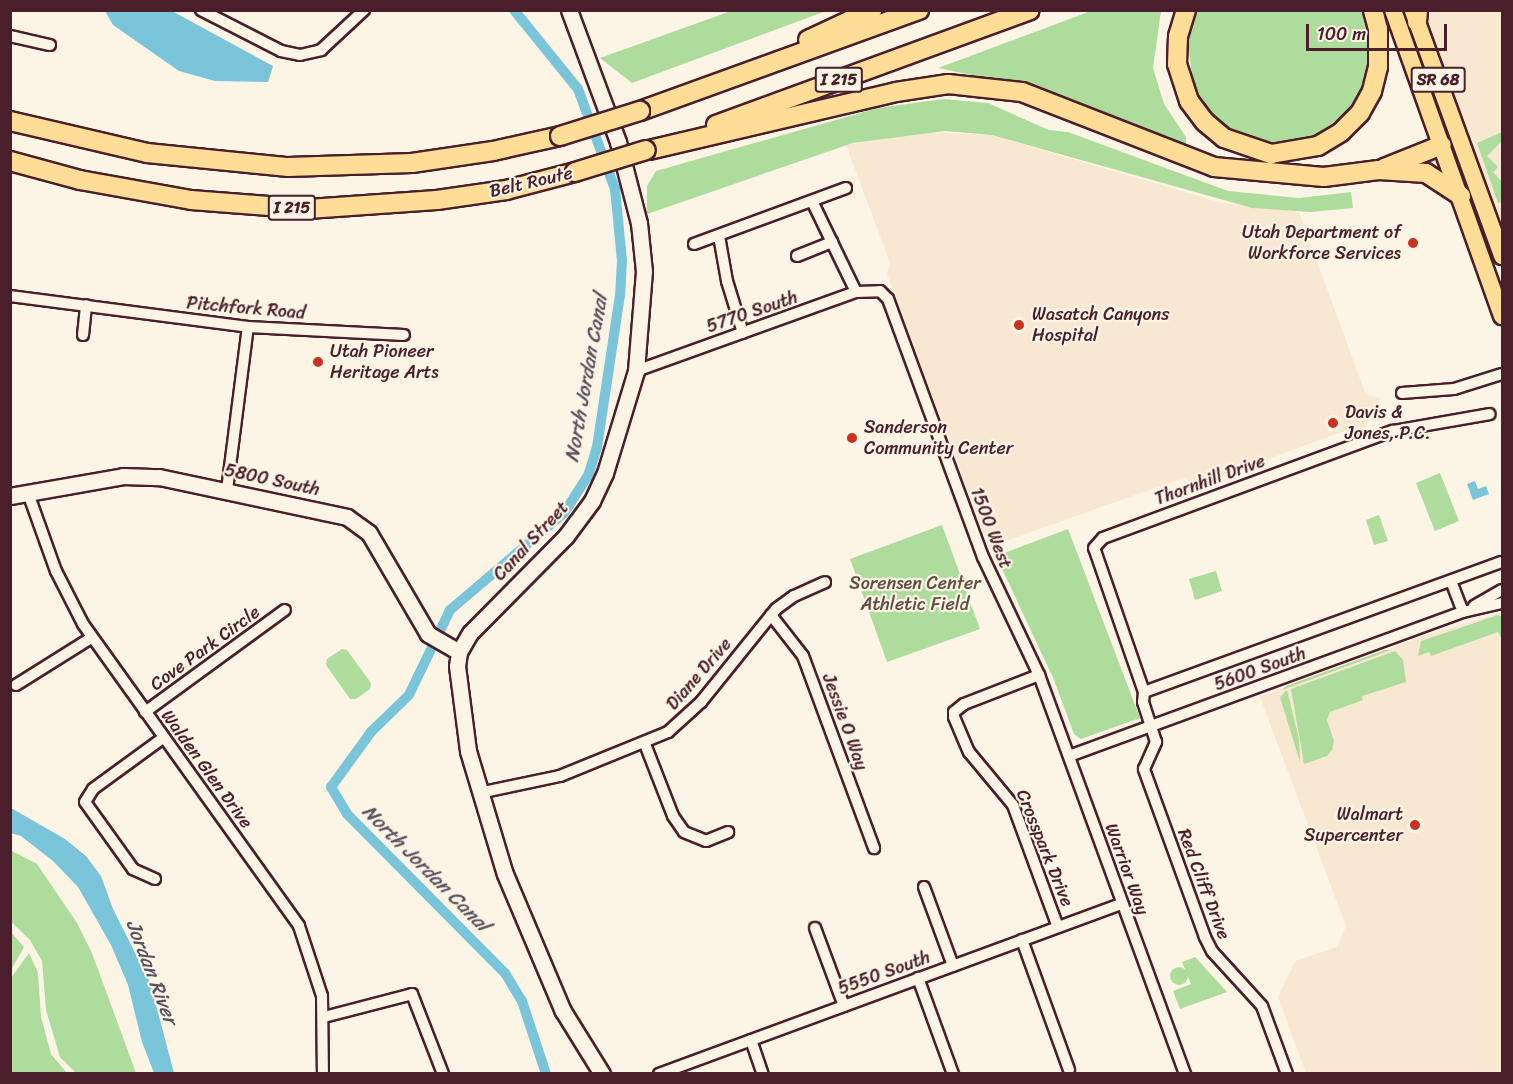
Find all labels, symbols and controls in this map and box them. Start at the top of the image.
scale bar [1309,12,1450,50]
text: 100 m [1317,18,1366,50]
road number: I 215 [814,67,864,93]
road number: SR 68 [1410,67,1466,93]
street label: Belt Route [487,162,575,202]
road number: I 215 [266,195,318,221]
place label: Utah Department of Workforce Services [1244,222,1401,264]
marker: Utah Department of Workforce Services [1406,236,1420,250]
street label: 5770 South [704,286,800,338]
street label: Pitchfork Road [186,292,306,324]
water label: North Jordan Canal [559,292,613,464]
place label: Wasatch Canyons Hospital [1032,304,1170,346]
marker: Wasatch Canyons Hospital [1010,316,1028,334]
place label: Utah Pioneer Heritage Arts [330,341,439,384]
marker: Utah Pioneer Heritage Arts [311,355,325,369]
place label: Davis & Jones, P.C. [1345,402,1431,444]
marker: Davis & Jones, P.C. [1326,416,1340,430]
place label: Sanderson Community Center [864,417,1013,460]
marker: Sanderson Community Center [845,431,859,445]
street label: Thornhill Drive [1152,450,1268,510]
street label: 5800 South [222,459,322,501]
street label: 1500 West [966,484,1016,572]
street label: Canal Street [489,497,573,585]
park label: Sorensen Center Athletic Field [849,573,981,616]
street label: Cove Park Circle [146,601,264,695]
street label: Diane Drive [662,633,736,715]
street label: 5600 South [1211,642,1309,696]
street label: Jessie O Way [818,671,872,773]
street label: Walden Glen Drive [157,705,257,833]
street label: Crosspark Drive [1012,786,1078,910]
water label: North Jordan Canal [357,799,495,937]
place label: Walmart Supercenter [1304,804,1403,846]
marker: Walmart Supercenter [1408,818,1422,832]
street label: Warrior Way [1100,820,1154,918]
street label: Red Cliff Drive [1173,825,1235,943]
water label: Jordan River [121,916,183,1028]
street label: 5550 South [835,946,933,1000]

